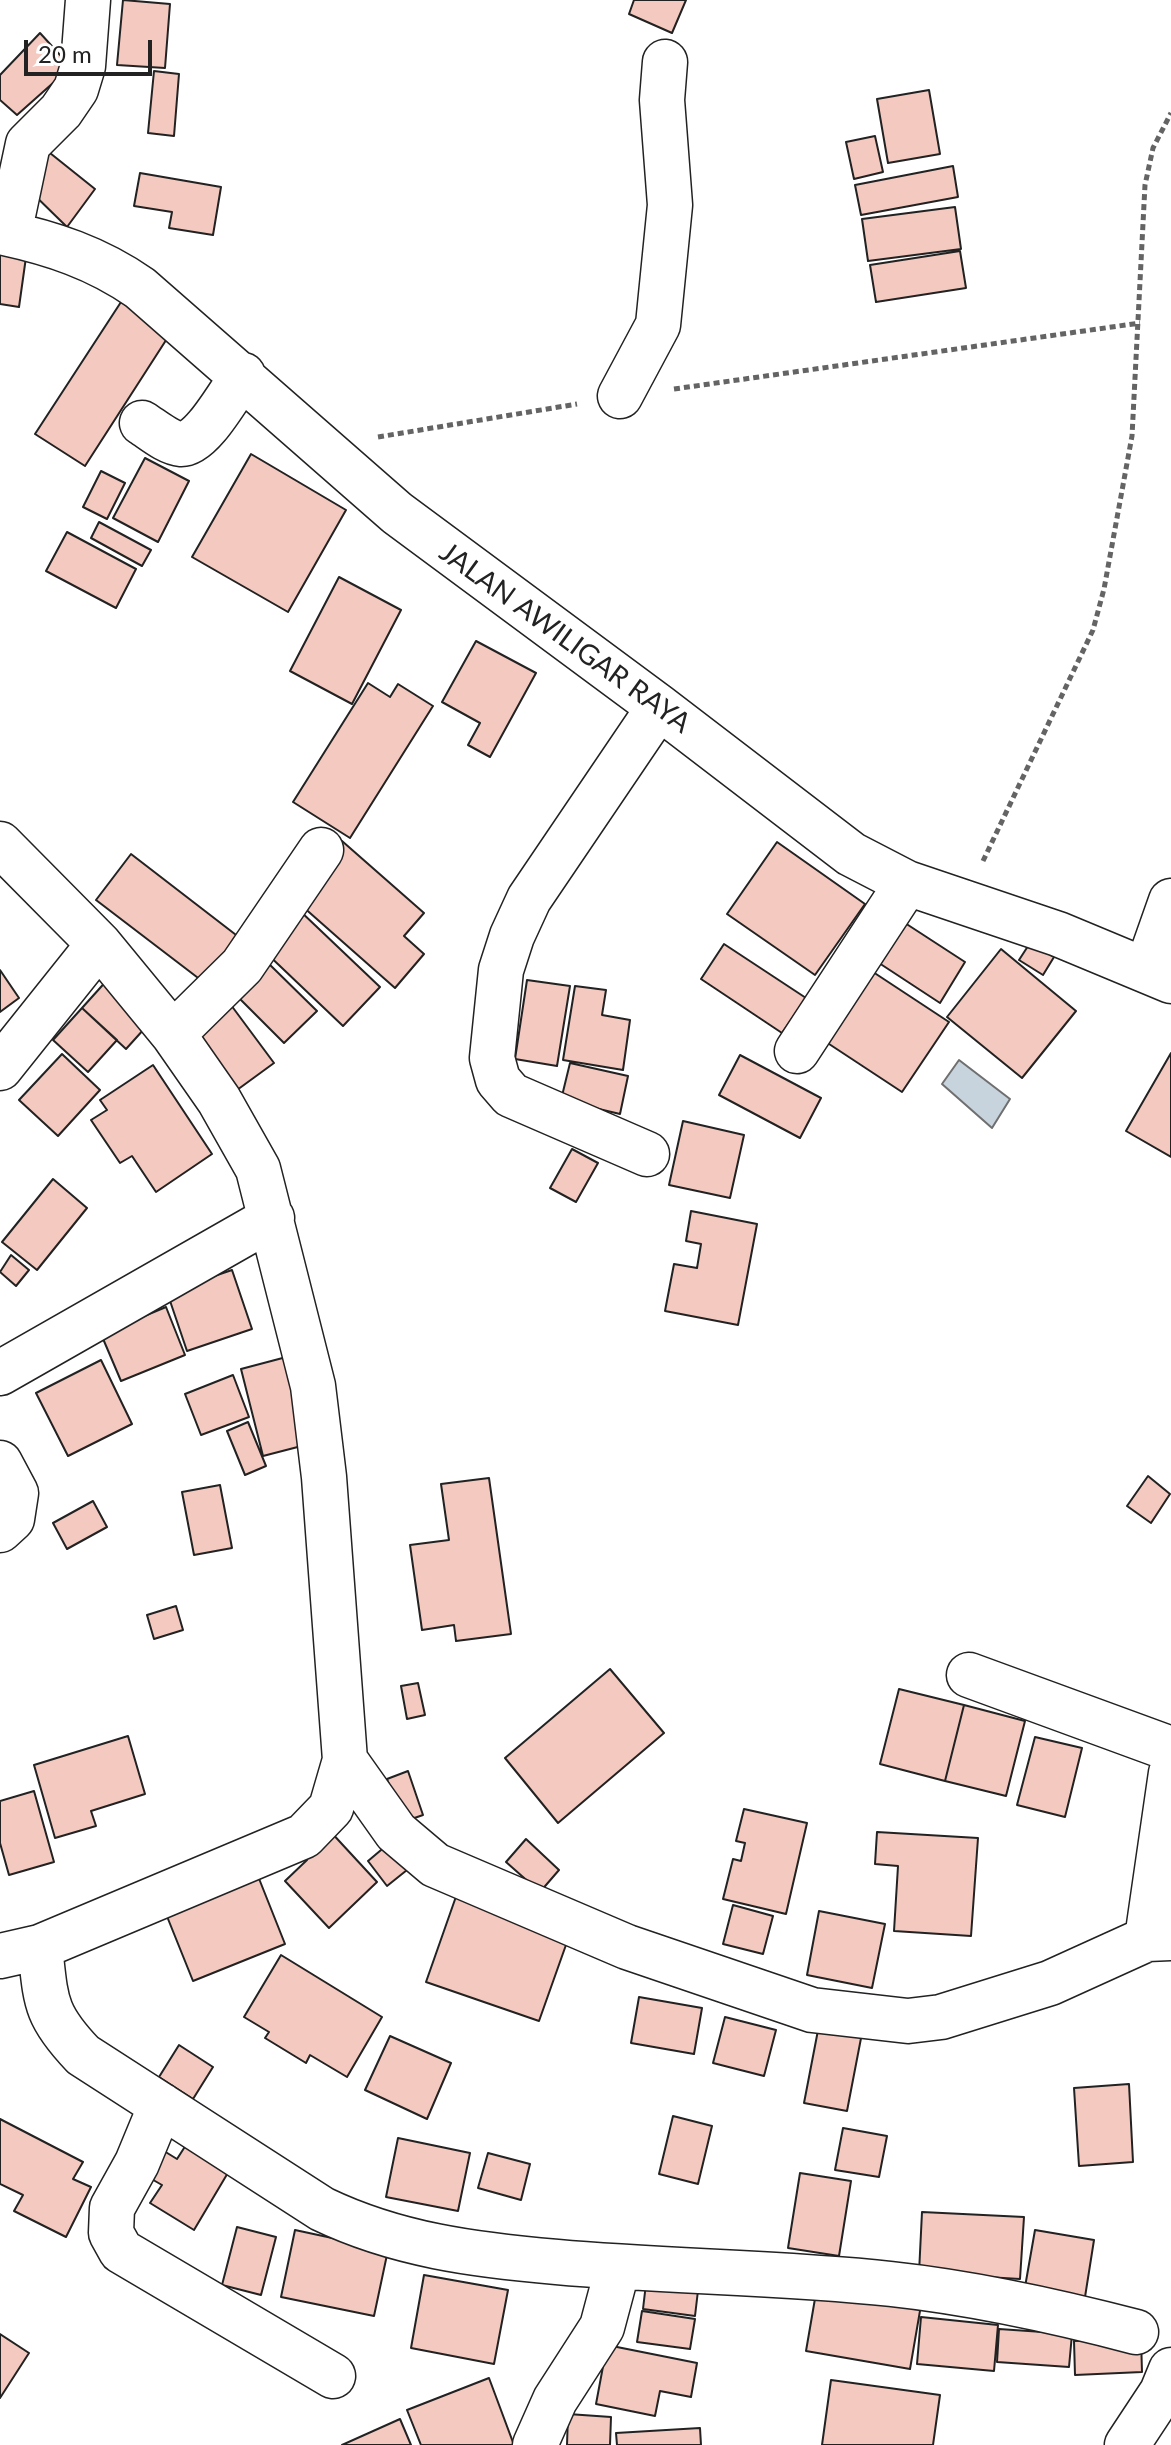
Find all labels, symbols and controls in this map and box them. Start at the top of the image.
scale bar [28,24,156,74]
text: 20 m [38,39,92,68]
street label: JALAN AWILIGAR RAYA [433,536,697,740]

